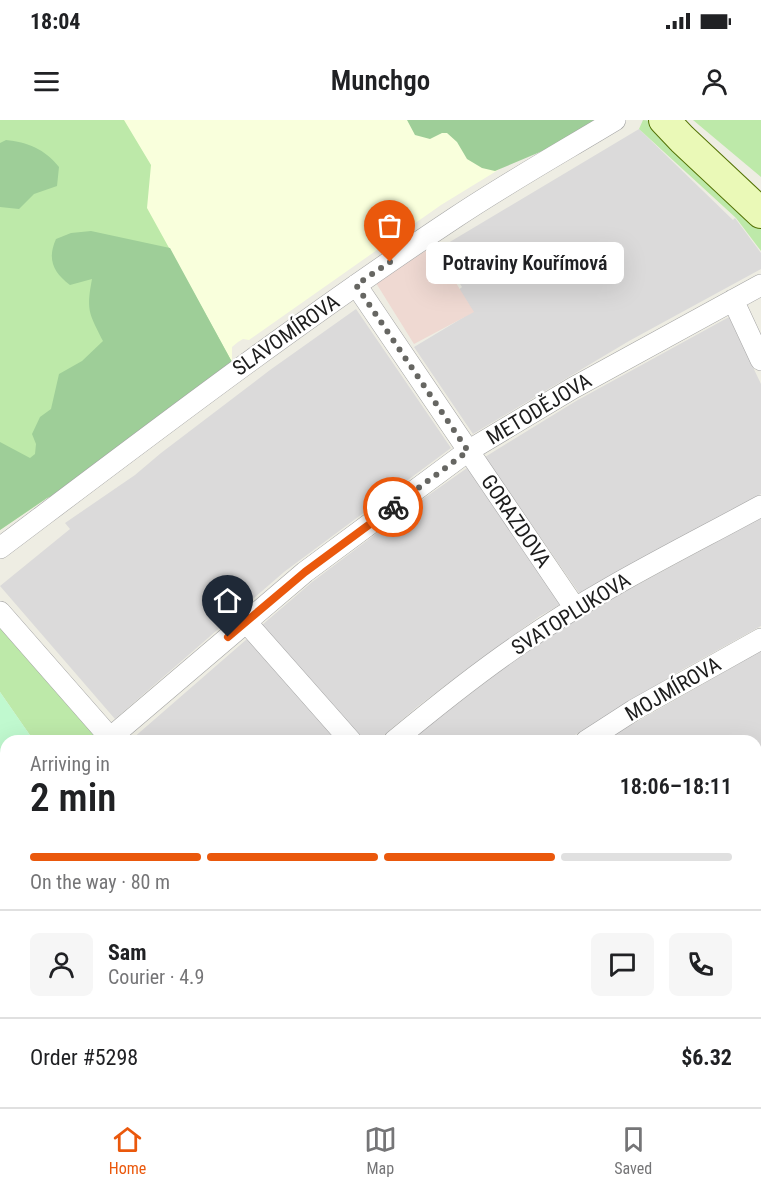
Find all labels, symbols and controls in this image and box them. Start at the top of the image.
text: 18:04 [30,9,81,34]
icon: menu [30,65,63,98]
text: Munchgo [331,65,430,97]
icon: person [698,65,731,98]
pin [364,200,415,262]
icon: bag [373,209,406,242]
callout: Potraviny Kouřímová [426,241,624,283]
text: Potraviny Kouřímová [443,251,607,275]
street label: SLAVOMÍROVA [228,290,344,380]
street label: METODĚJOVA [482,368,596,450]
street label: GORAZDOVA [476,470,556,572]
courier [363,477,423,537]
icon: bike [377,491,410,524]
street label: SVATOPLUKOVA [507,568,635,660]
pin [202,575,253,637]
icon: home [211,584,244,617]
street label: MOJMÍROVA [621,652,725,726]
text: Arriving in [30,752,110,776]
text: 18:06–18:11 [620,774,732,799]
text: 2 min [30,775,116,821]
text: On the way · 80 m [30,870,170,894]
button: person [30,933,93,996]
button: chat [591,933,654,996]
button: phone [669,933,732,996]
text: Sam [108,940,147,965]
text: Courier · 4.9 [108,965,204,989]
text: Order #5298 [30,1045,138,1070]
text: $6.32 [681,1045,732,1070]
tab: Home [109,1123,146,1178]
tab: Map [364,1123,397,1178]
tab: Saved [614,1123,652,1178]

